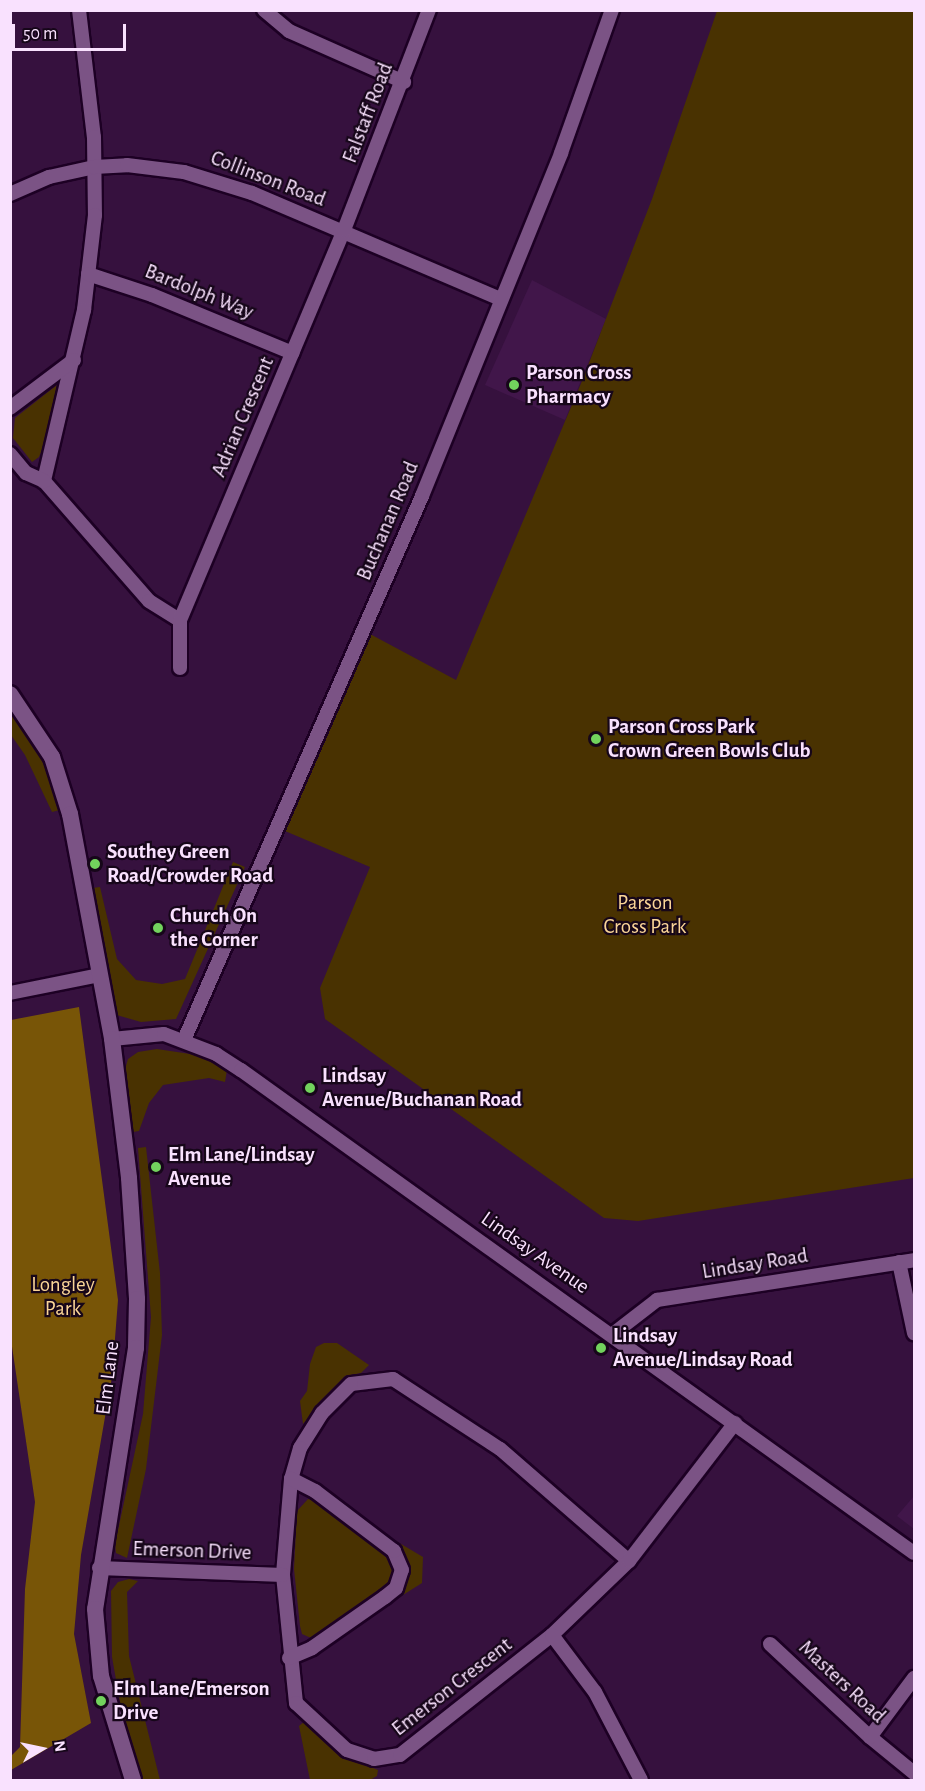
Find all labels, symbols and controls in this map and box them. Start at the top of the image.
scale bar [15,12,129,50]
text: 50 m [23,25,57,43]
street label: Falstaff Road [337,59,399,167]
street label: Collinson Road [207,146,329,212]
street label: Bardolph Way [141,259,257,325]
street label: Adrian Crescent [206,353,280,481]
place label: Parson Cross Pharmacy [526,360,631,410]
marker: Parson Cross Pharmacy [507,378,521,392]
street label: Buchanan Road [352,458,424,584]
place label: Parson Cross Park Crown Green Bowls Club [608,714,810,764]
marker: Parson Cross Park Crown Green Bowls Club [589,732,603,746]
place label: Southey Green Road/Crowder Road [107,839,273,889]
marker: Southey Green Road/Crowder Road [88,857,102,871]
park label: Parson Cross Park [604,890,686,940]
place label: Church On the Corner [170,903,258,953]
marker: Church On the Corner [151,921,165,935]
place label: Lindsay Avenue/Buchanan Road [322,1063,522,1113]
marker: Lindsay Avenue/Buchanan Road [303,1081,317,1095]
place label: Elm Lane/Lindsay Avenue [168,1142,315,1192]
marker: Elm Lane/Lindsay Avenue [149,1160,163,1174]
street label: Lindsay Avenue [476,1206,594,1300]
street label: Lindsay Road [700,1243,810,1285]
park label: Longley Park [31,1272,95,1322]
place label: Lindsay Avenue/Lindsay Road [613,1323,793,1373]
street label: Elm Lane [91,1340,125,1416]
marker: Lindsay Avenue/Lindsay Road [594,1341,608,1355]
street label: Emerson Drive [132,1536,252,1566]
street label: Emerson Crescent [387,1632,517,1742]
street label: Masters Road [793,1635,891,1729]
place label: Elm Lane/Emerson Drive [113,1676,270,1726]
marker: Elm Lane/Emerson Drive [94,1694,108,1708]
north arrow [12,1719,72,1779]
text: N [51,1739,69,1753]

